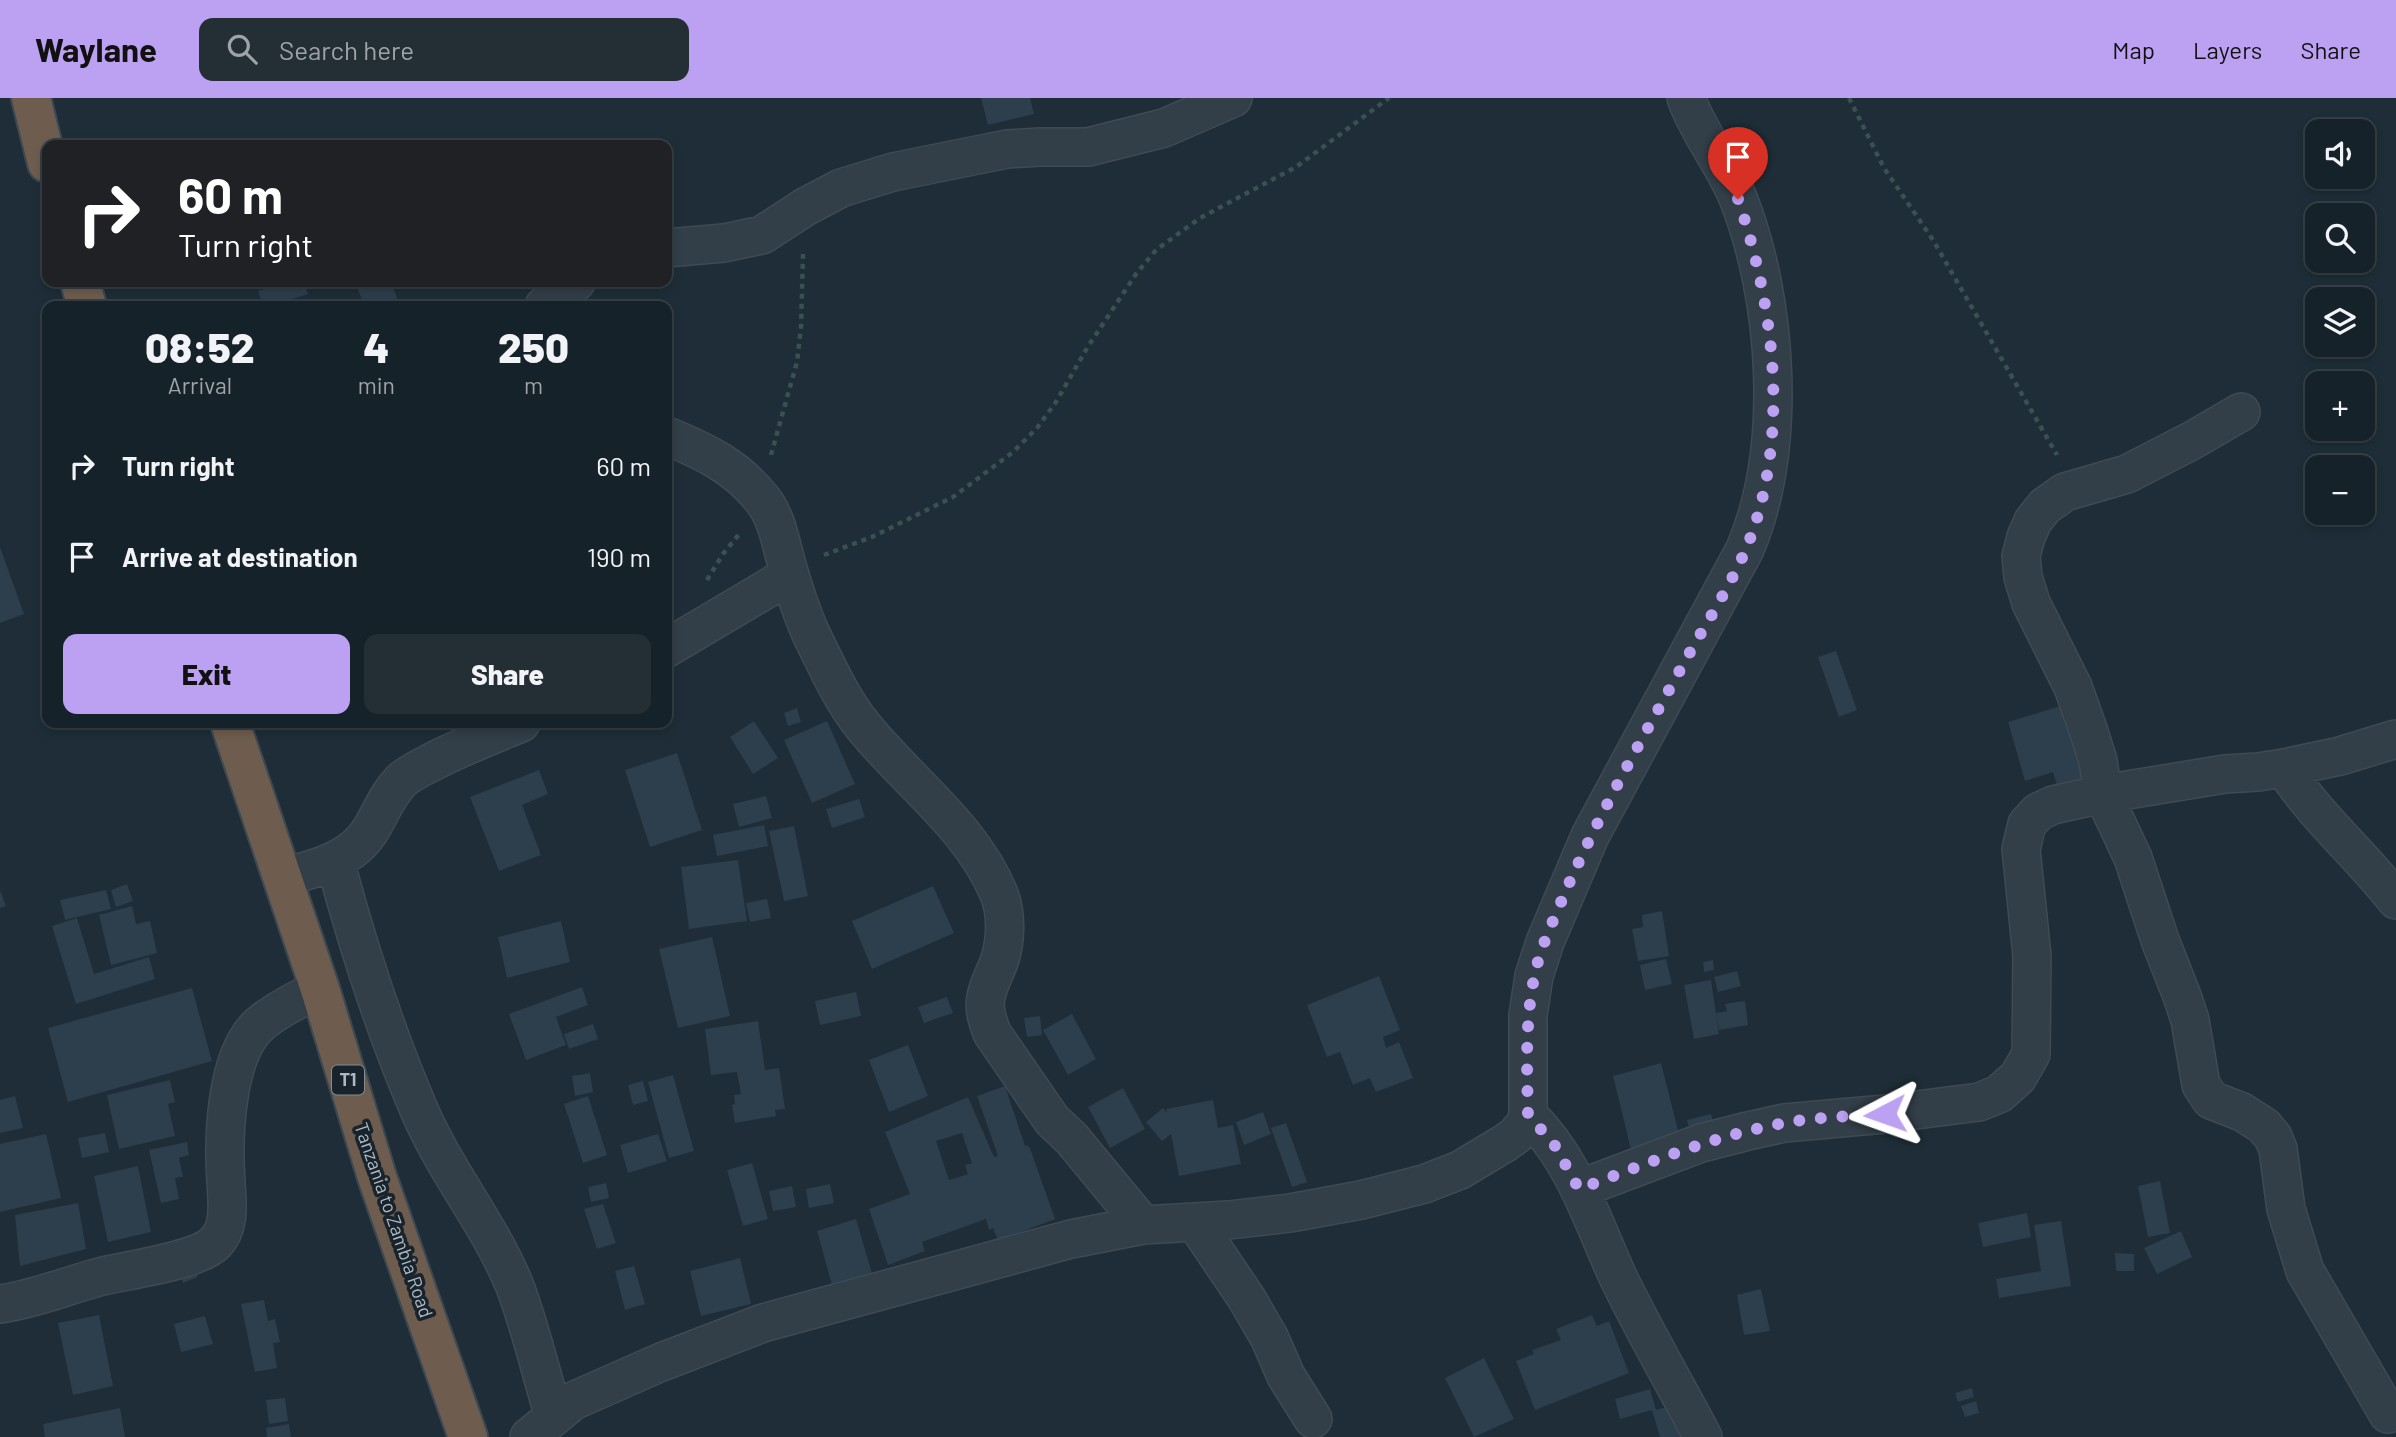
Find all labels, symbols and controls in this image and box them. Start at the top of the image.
search box [199,18,689,81]
text: Waylane [35,29,157,69]
icon: search [223,30,261,68]
text: Search here [279,34,414,65]
text: Map [2112,35,2155,64]
text: Layers [2193,35,2262,64]
text: Share [2300,35,2361,64]
map controls [2305,119,2375,525]
button: sound [2305,119,2375,189]
pin [1708,127,1768,199]
icon: arrive [1719,138,1757,176]
text: 60 m [178,165,283,224]
icon: right [63,168,154,259]
button: search [2305,203,2375,273]
text: Turn right [178,225,313,263]
button: layers [2305,287,2375,357]
text: 08:52 [145,321,255,371]
text: 4 [363,321,389,371]
text: 250 [498,321,569,371]
text: Arrival [168,371,232,399]
text: min [358,371,395,399]
text: m [524,371,543,399]
button: + [2305,371,2375,441]
icon: right [63,447,101,485]
text: Turn right [122,450,235,481]
text: 60 m [596,450,651,481]
button: − [2305,455,2375,525]
icon: arrive [63,538,101,576]
text: Arrive at destination [122,541,358,572]
text: 190 m [587,541,651,572]
button: Exit [63,634,350,714]
button: Share [364,634,651,714]
road number: T1 [332,1065,364,1094]
position arrow [1848,1077,1922,1151]
street label: Tanzania to Zambia Road [350,1119,439,1320]

